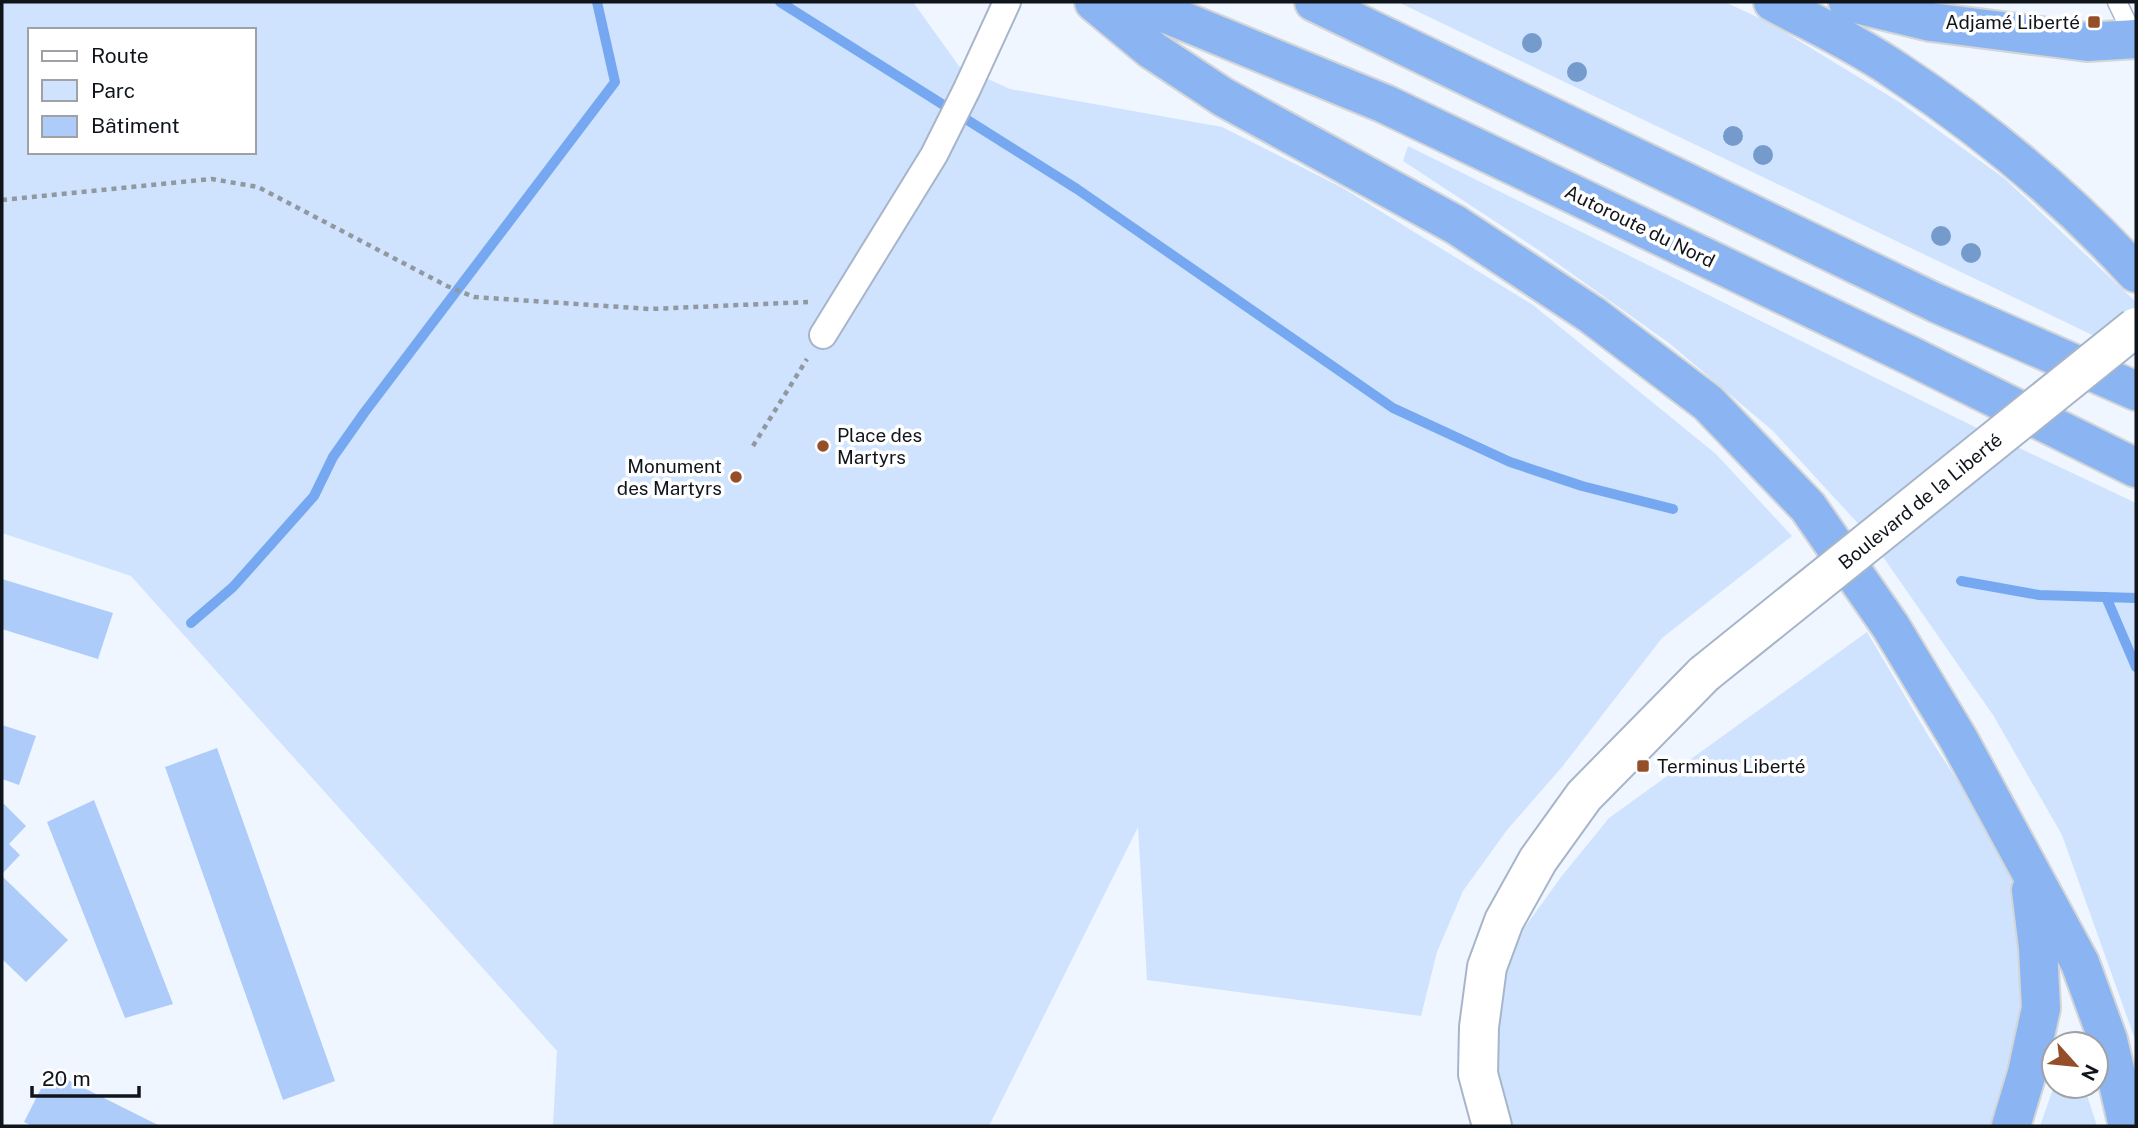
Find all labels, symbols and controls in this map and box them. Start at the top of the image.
place label: Adjamé Liberté [1945,11,2080,33]
marker: Adjamé Liberté [2086,14,2102,30]
legend [28,28,256,154]
text: Route [91,43,149,68]
text: Parc [91,78,135,103]
text: Bâtiment [91,113,180,138]
street label: Autoroute du Nord [1562,180,1718,272]
place label: Place des Martyrs [837,424,922,468]
street label: Boulevard de la Liberté [1834,428,2006,574]
marker: Place des Martyrs [815,438,831,454]
place label: Monument des Martyrs [617,455,722,499]
marker: Monument des Martyrs [728,469,744,485]
place label: Terminus Liberté [1657,755,1806,777]
marker: Terminus Liberté [1635,758,1651,774]
north arrow [2040,1030,2110,1100]
scale bar [32,1054,138,1098]
text: N [2077,1061,2103,1084]
text: 20 m [42,1066,91,1091]

